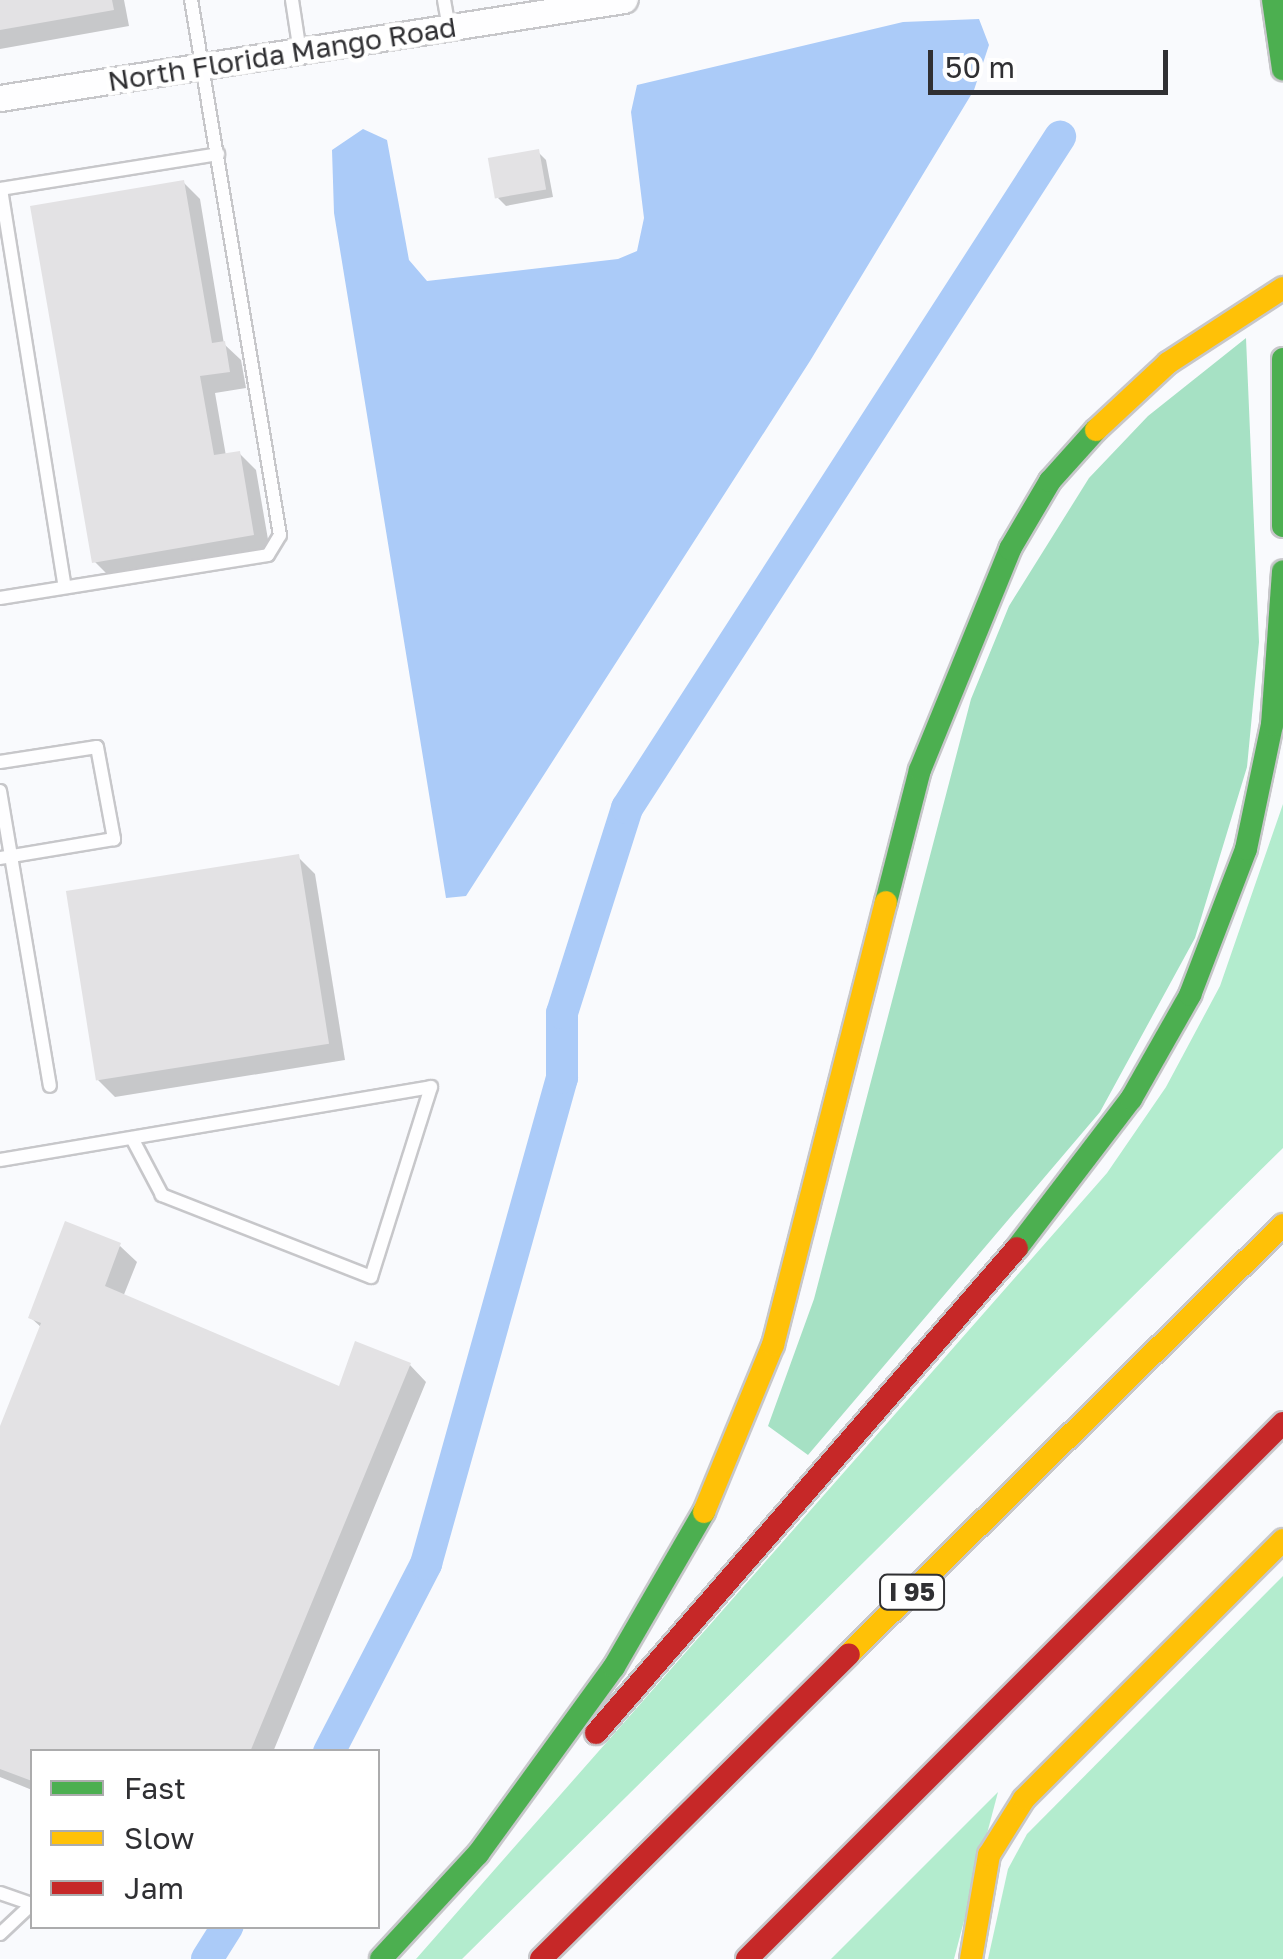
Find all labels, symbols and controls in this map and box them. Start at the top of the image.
street label: North Florida Mango Road [105,10,459,98]
scale bar [933,30,1173,92]
text: 50 m [945,49,1015,85]
road number: I 95 [877,1572,947,1612]
legend [30,1749,380,1929]
text: Fast [124,1770,186,1806]
text: Slow [124,1820,195,1856]
text: Jam [124,1870,184,1906]

